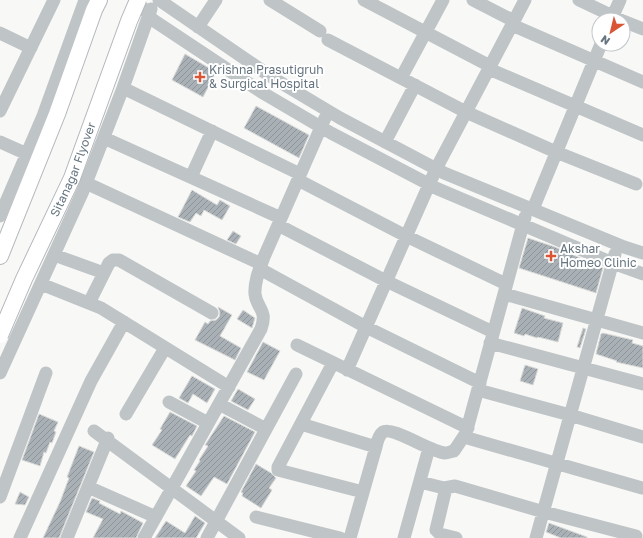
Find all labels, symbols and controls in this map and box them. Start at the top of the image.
north arrow [591,12,631,52]
text: N [598,33,612,48]
place label: Krishna Prasutigruh & Surgical Hospital [209,62,324,91]
marker: Krishna Prasutigruh & Surgical Hospital [194,71,206,83]
street label: Sitanagar Flyover [47,120,99,219]
place label: Akshar Homeo Clinic [560,241,637,270]
marker: Akshar Homeo Clinic [545,250,557,262]

